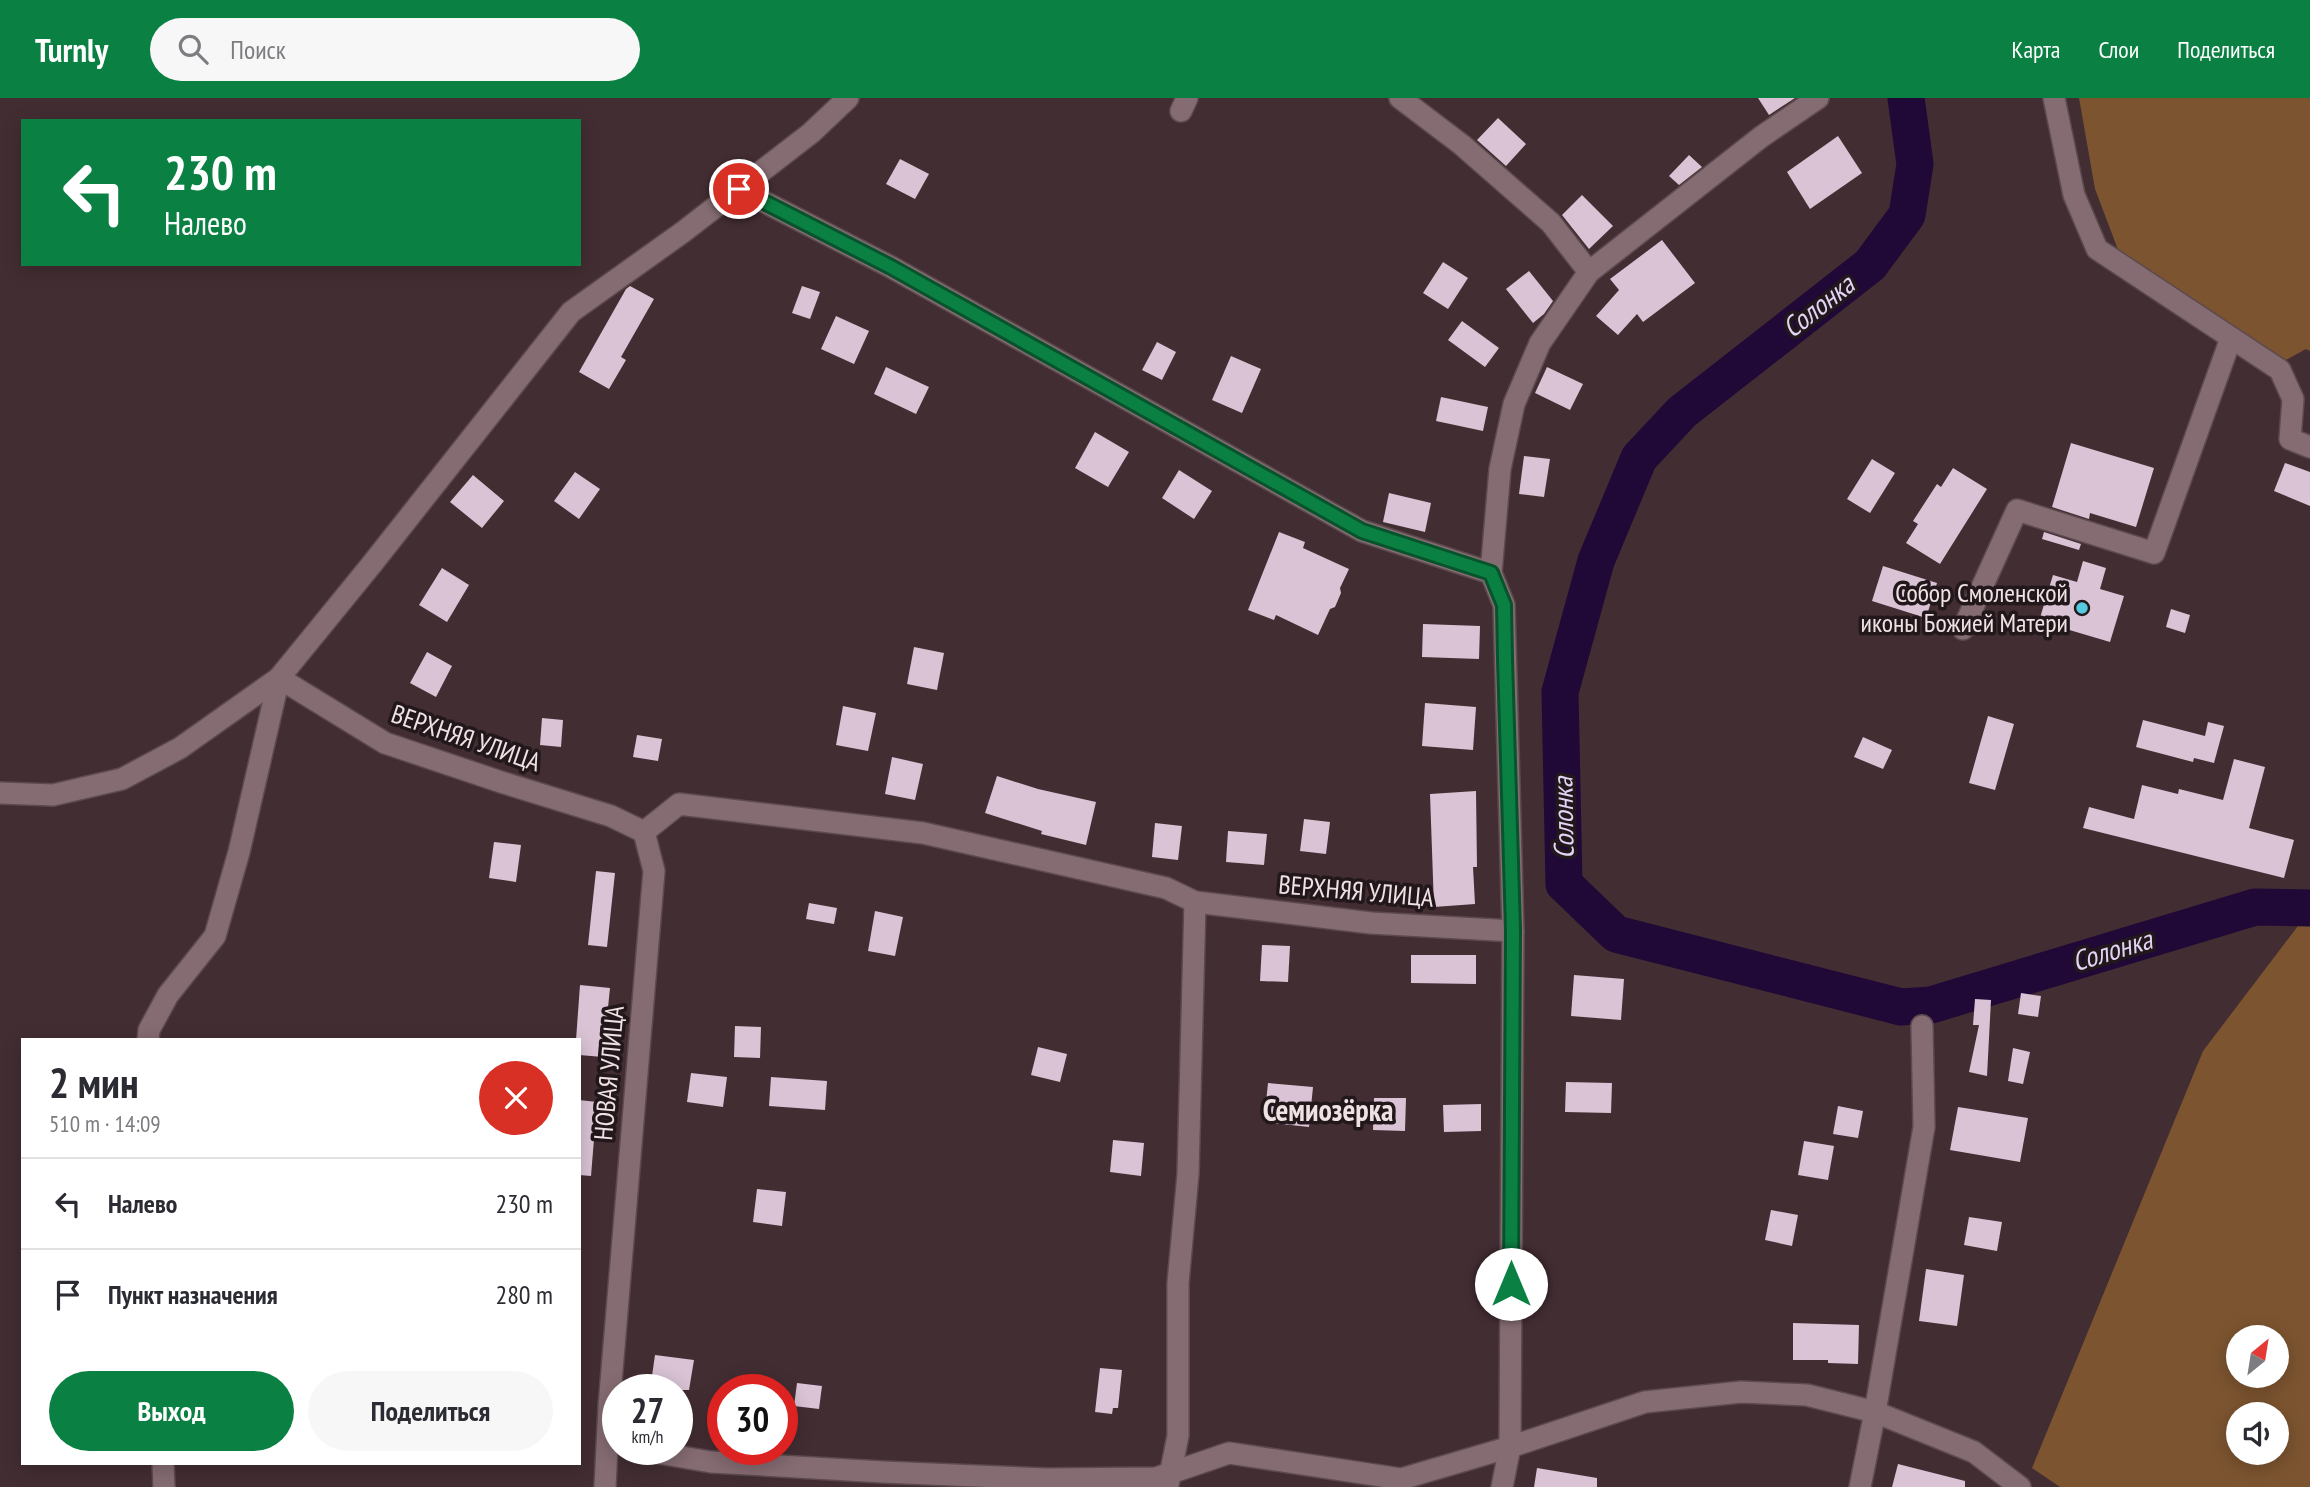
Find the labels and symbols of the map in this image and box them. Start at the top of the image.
pin [709,159,769,219]
water label: Солонка [1774,265,1863,345]
place label: Собор Смоленской иконы Божией Матери [1861,576,2068,639]
marker: Собор Смоленской иконы Божией Матери [2074,600,2090,616]
street label: ВЕРХНЯЯ УЛИЦА [387,697,546,779]
water label: Солонка [1543,775,1582,859]
street label: ВЕРХНЯЯ УЛИЦА [1277,867,1436,914]
water label: Солонка [2067,919,2158,979]
street label: НОВАЯ УЛИЦА [586,1004,631,1142]
district label: Семиозёрка [1263,1090,1393,1129]
position arrow [1474,1247,1548,1321]
north arrow [2226,1325,2289,1388]
speed limit sign: 30 [707,1374,798,1465]

